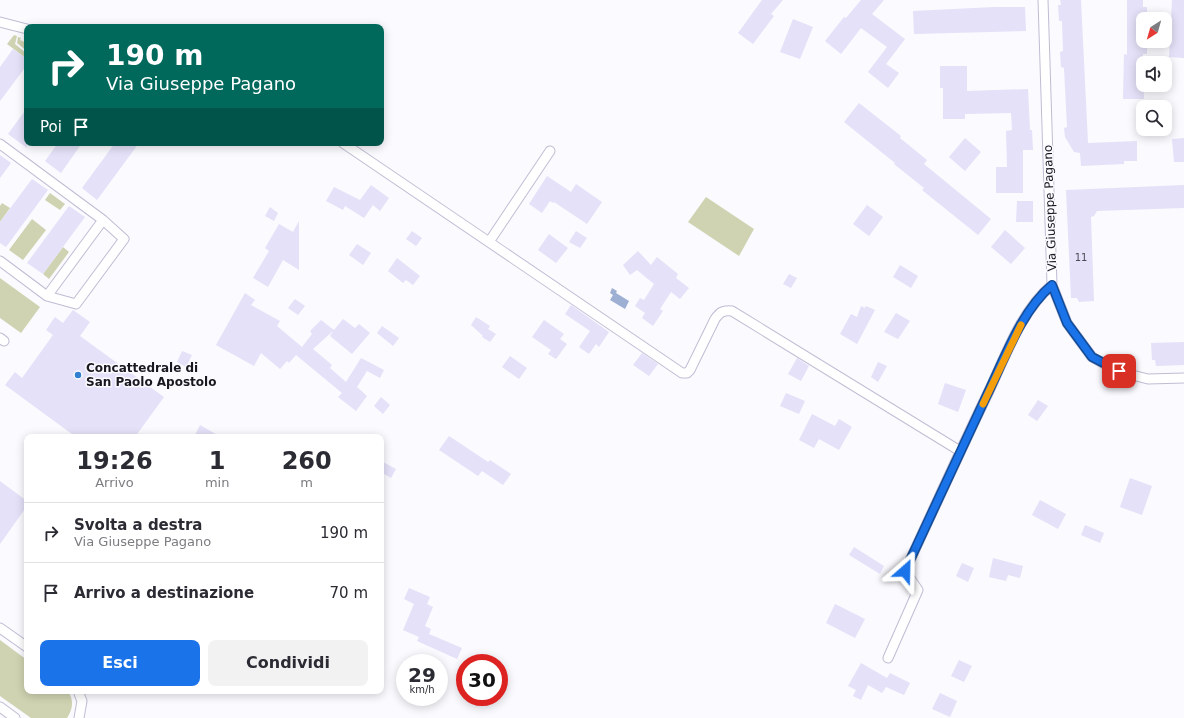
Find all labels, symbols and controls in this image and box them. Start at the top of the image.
north arrow [1136,12,1172,48]
map controls [1136,12,1172,136]
text: 190 m [106,39,203,72]
icon: right [40,40,92,92]
button: sound [1136,56,1172,92]
text: Via Giuseppe Pagano [106,73,296,94]
button: search [1136,100,1172,136]
icon: arrive [70,116,92,138]
text: Poi [40,118,62,136]
street label: Via Giuseppe Pagano [1041,144,1059,272]
house number: 11 [1075,252,1087,263]
pin [1102,354,1136,388]
icon: arrive [1108,360,1130,382]
place label: Concattedrale di San Paolo Apostolo [86,361,216,389]
marker: Concattedrale di San Paolo Apostolo [73,370,83,380]
text: 19:26 [76,447,153,475]
text: 1 [209,447,225,475]
text: 260 [282,447,332,475]
text: Arrivo [95,475,134,490]
text: min [205,475,229,490]
text: m [300,475,313,490]
text: Svolta a destra [74,516,202,534]
icon: right [40,522,62,544]
text: 190 m [320,524,368,542]
text: Via Giuseppe Pagano [74,534,211,549]
position arrow [884,550,926,592]
icon: arrive [40,582,62,604]
text: Arrivo a destinazione [74,584,254,602]
text: 70 m [330,584,368,602]
button: Esci [40,640,200,686]
button: Condividi [208,640,368,686]
speed limit sign: 30 [456,654,508,706]
text: 29 [408,663,436,687]
text: km/h [409,684,435,695]

